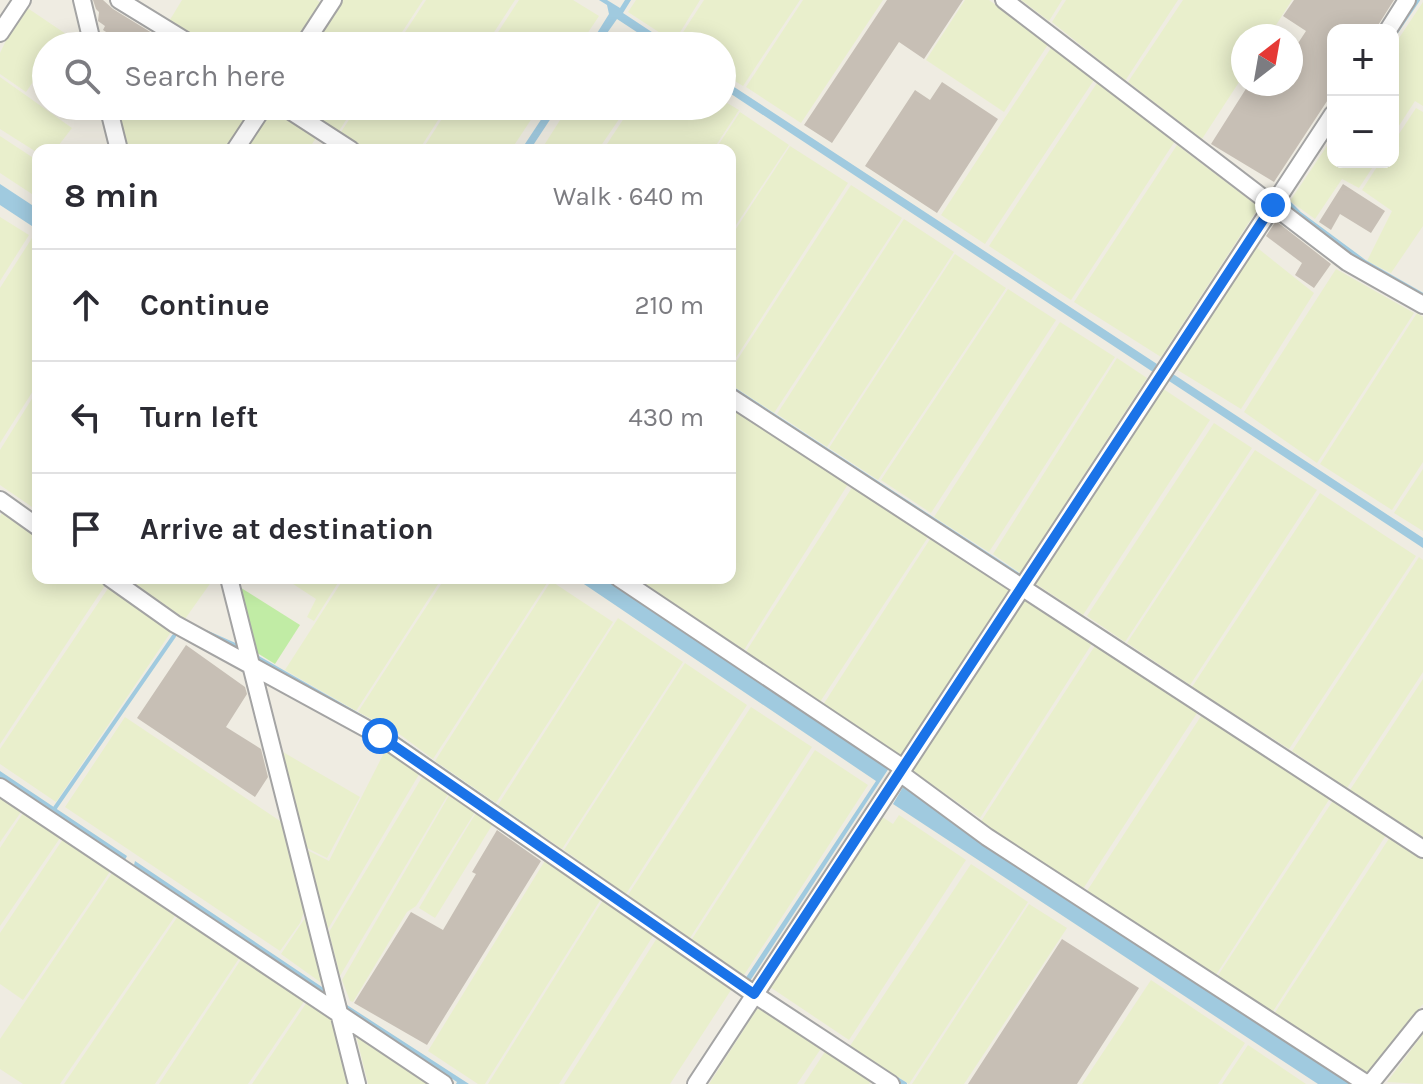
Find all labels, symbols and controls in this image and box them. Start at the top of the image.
north arrow [1231,24,1303,96]
map controls [1327,24,1399,168]
button: + [1327,24,1399,96]
search box [32,32,736,120]
icon: search [60,54,104,98]
text: Search here [124,58,285,94]
button: − [1327,96,1399,168]
text: 8 min [64,176,159,216]
text: Walk · 640 m [553,181,704,212]
route end [1255,187,1291,223]
icon: ahead [64,283,108,327]
text: Continue [140,287,270,323]
text: 210 m [634,290,704,321]
icon: left [64,395,108,439]
text: Turn left [140,399,258,435]
text: 430 m [628,402,704,433]
icon: arrive [64,507,108,551]
text: Arrive at destination [140,511,434,547]
route start [362,718,398,754]

